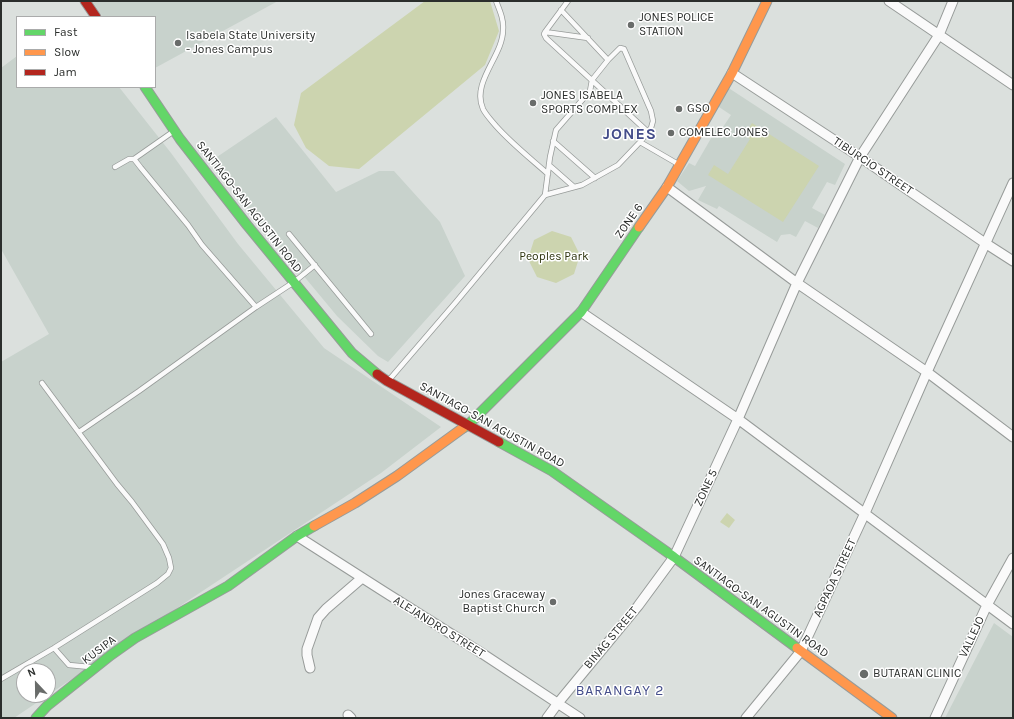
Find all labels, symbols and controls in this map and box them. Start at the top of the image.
place label: JONES POLICE STATION [639,11,714,39]
legend [16,16,156,88]
marker: JONES POLICE STATION [626,20,636,30]
text: Fast [54,25,77,39]
place label: Isabela State University - Jones Campus [186,29,315,57]
marker: Isabela State University - Jones Campus [173,38,183,48]
text: Slow [54,45,80,59]
text: Jam [54,65,77,79]
place label: JONES ISABELA SPORTS COMPLEX [541,89,638,117]
marker: JONES ISABELA SPORTS COMPLEX [528,98,538,108]
place label: GSO [687,102,710,116]
marker: GSO [674,104,684,114]
district label: JONES [603,124,657,144]
place label: COMELEC JONES [679,126,768,140]
marker: COMELEC JONES [666,128,676,138]
street label: TIBURCIO STREET [830,134,916,198]
street label: SANTIAGO-SAN AGUSTIN ROAD [193,138,305,276]
street label: ZONE 6 [612,201,646,241]
park label: Peoples Park [519,250,589,264]
street label: SANTIAGO-SAN AGUSTIN ROAD [417,379,567,471]
street label: ZONE 5 [691,467,721,509]
street label: AGPAOA STREET [810,536,860,620]
street label: SANTIAGO-SAN AGUSTIN ROAD [691,553,831,661]
place label: Jones Graceway Baptist Church [459,588,545,616]
street label: ALEJANDRO STREET [391,593,487,661]
marker: Jones Graceway Baptist Church [548,597,558,607]
street label: BINAG STREET [581,604,641,672]
street label: VALLEJO [956,614,988,660]
street label: KUSIPA [79,633,119,667]
north arrow [16,663,56,703]
text: N [26,665,38,680]
place label: BUTARAN CLINIC [873,667,961,681]
marker: BUTARAN CLINIC [858,668,870,680]
district label: BARANGAY 2 [576,683,664,699]

